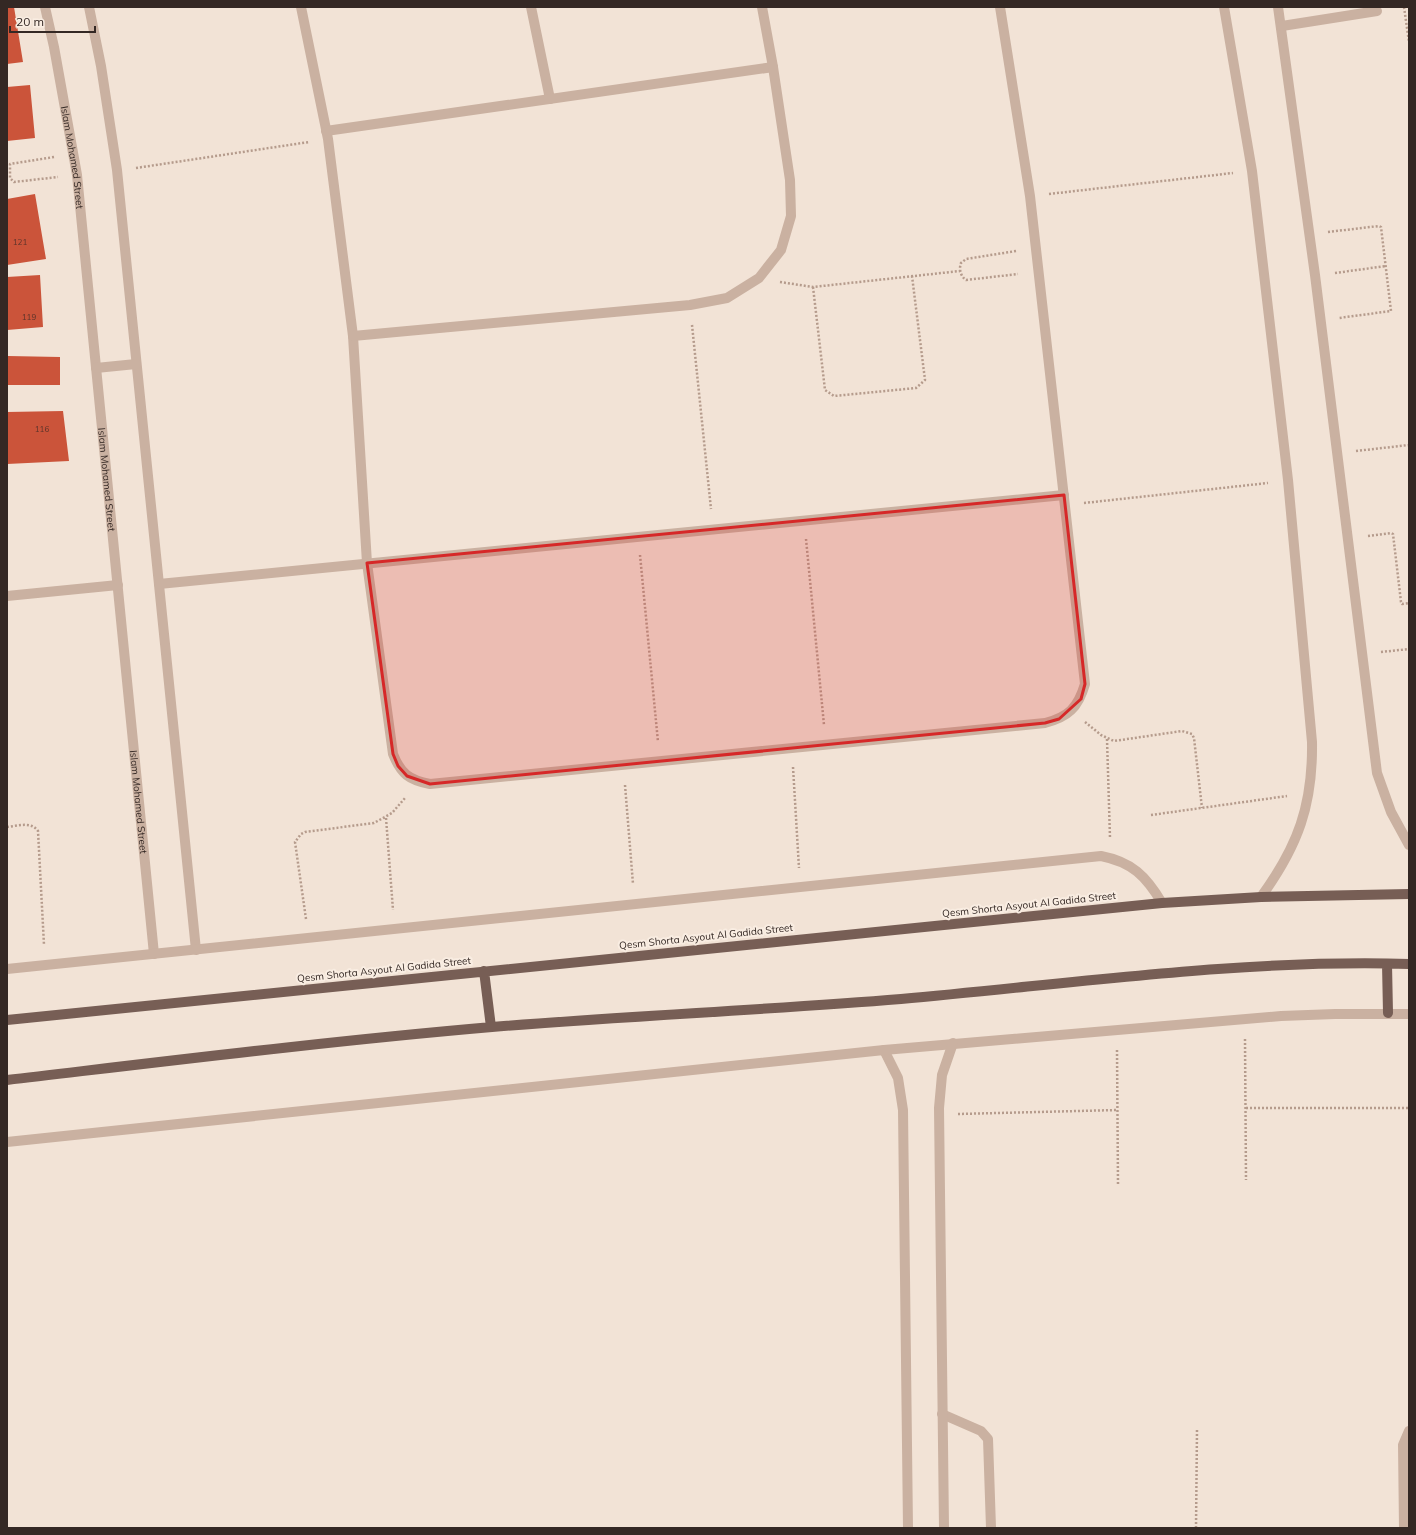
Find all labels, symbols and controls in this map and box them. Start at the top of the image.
scale bar [10,8,95,34]
text: 20 m [16,14,44,29]
street label: Islam Mohamed Street [58,105,86,210]
house number: 121 [13,237,27,247]
house number: 119 [22,312,36,322]
house number: 116 [35,424,49,434]
street label: Islam Mohamed Street [95,427,118,532]
street label: Islam Mohamed Street [127,750,150,855]
street label: Qesm Shorta Asyout Al Gadida Street [942,889,1117,920]
street label: Qesm Shorta Asyout Al Gadida Street [619,921,794,952]
street label: Qesm Shorta Asyout Al Gadida Street [297,954,472,985]

